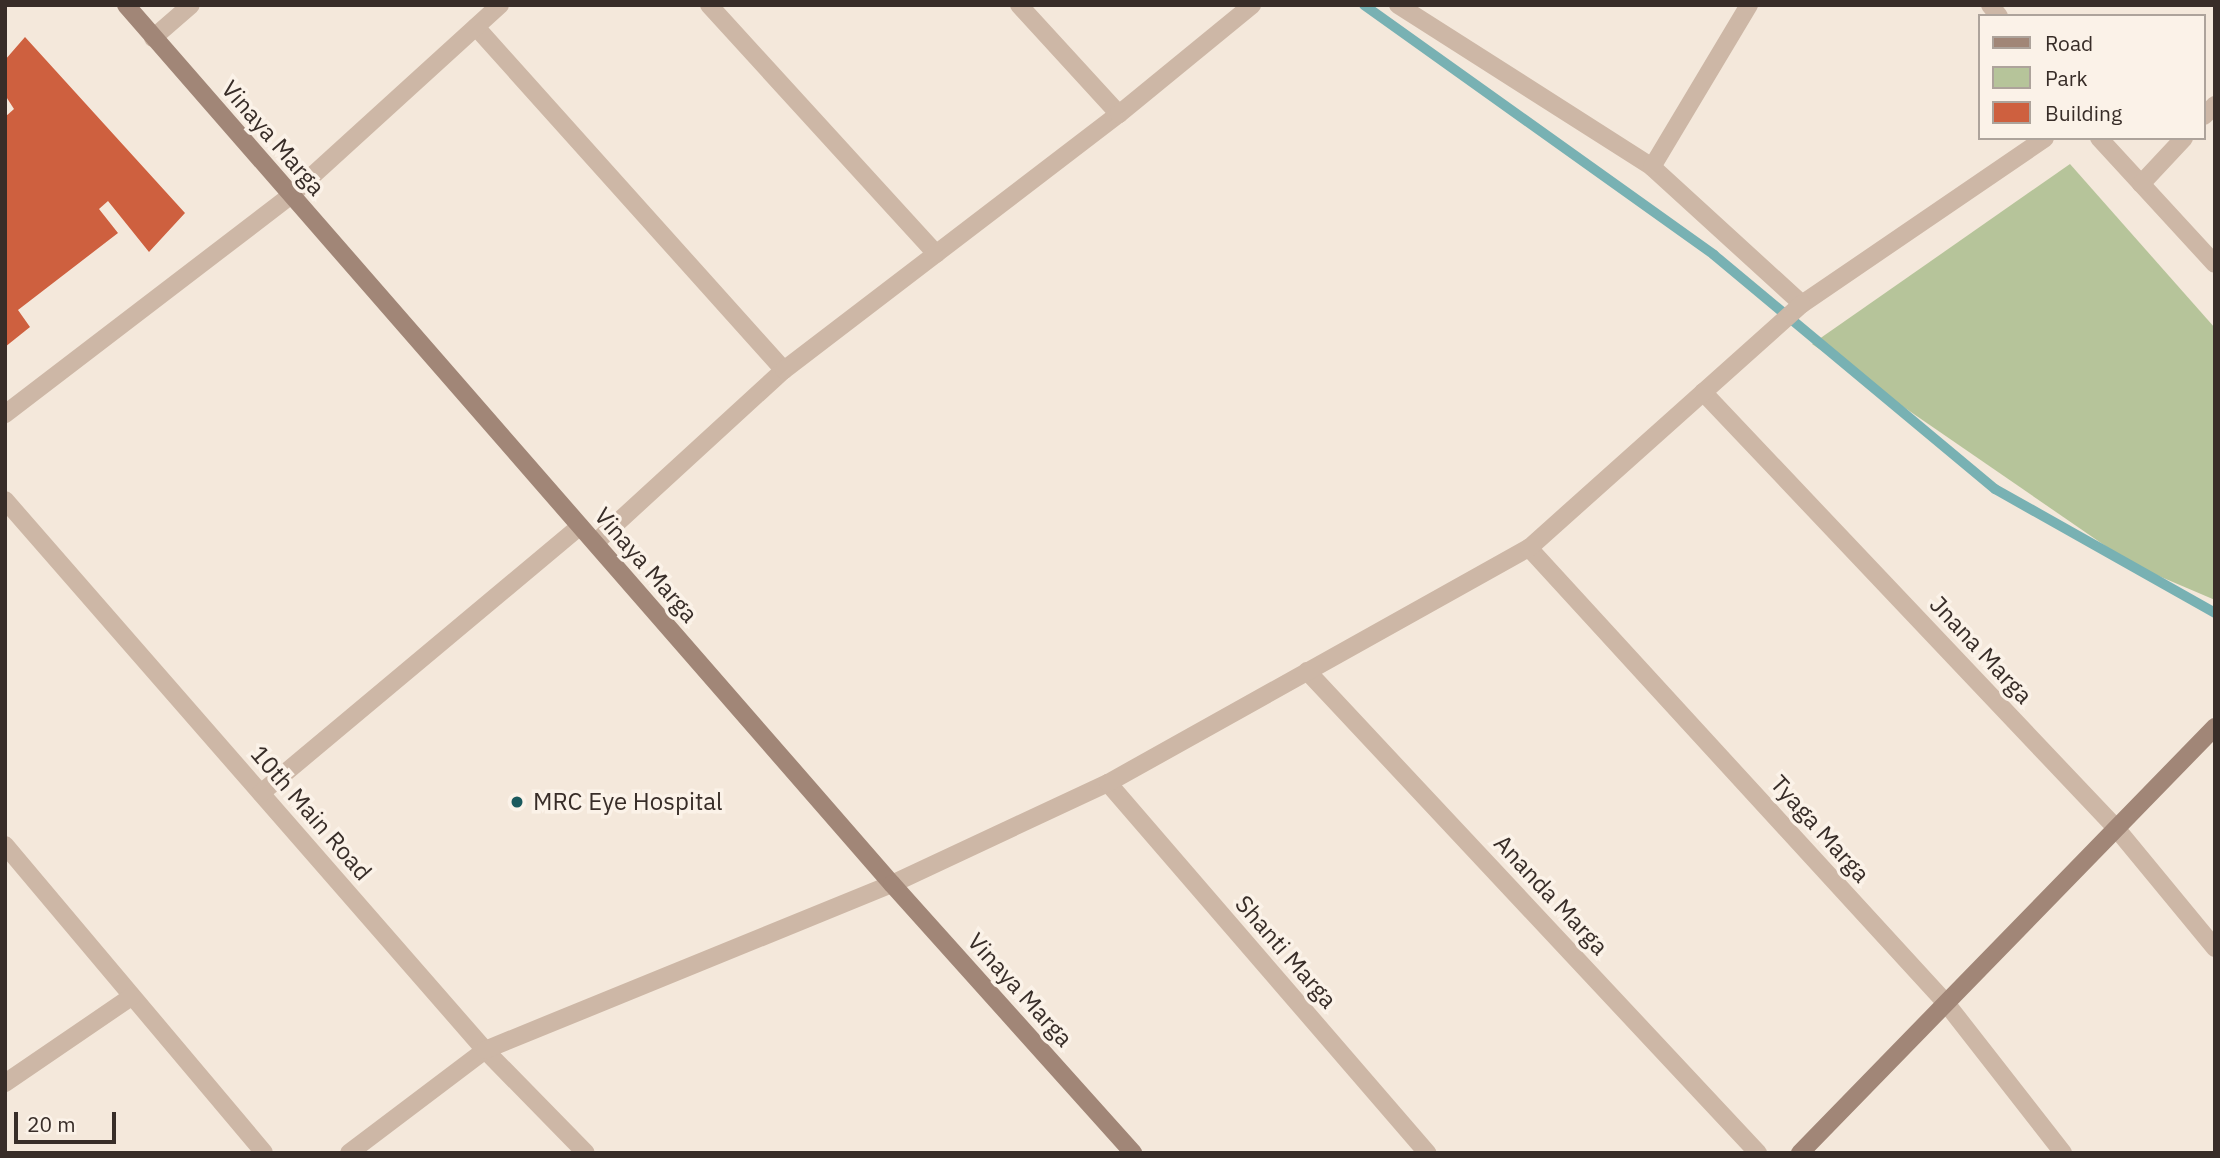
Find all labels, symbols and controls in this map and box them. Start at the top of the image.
legend [1979,14,2206,140]
text: Road [2045,29,2093,57]
text: Park [2045,64,2088,92]
street label: Vinaya Marga [215,75,331,201]
text: Building [2045,99,2122,127]
street label: Vinaya Marga [588,502,704,628]
street label: Jnana Marga [1924,590,2038,710]
street label: 10th Main Road [245,740,377,886]
street label: Tyaga Marga [1764,769,1876,889]
place label: MRC Eye Hospital [533,788,723,816]
marker: MRC Eye Hospital [507,792,527,812]
street label: Ananda Marga [1488,829,1614,961]
street label: Shanti Marga [1229,890,1343,1014]
street label: Vinaya Marga [961,927,1079,1053]
scale bar [18,1098,119,1142]
text: 20 m [27,1110,76,1138]

